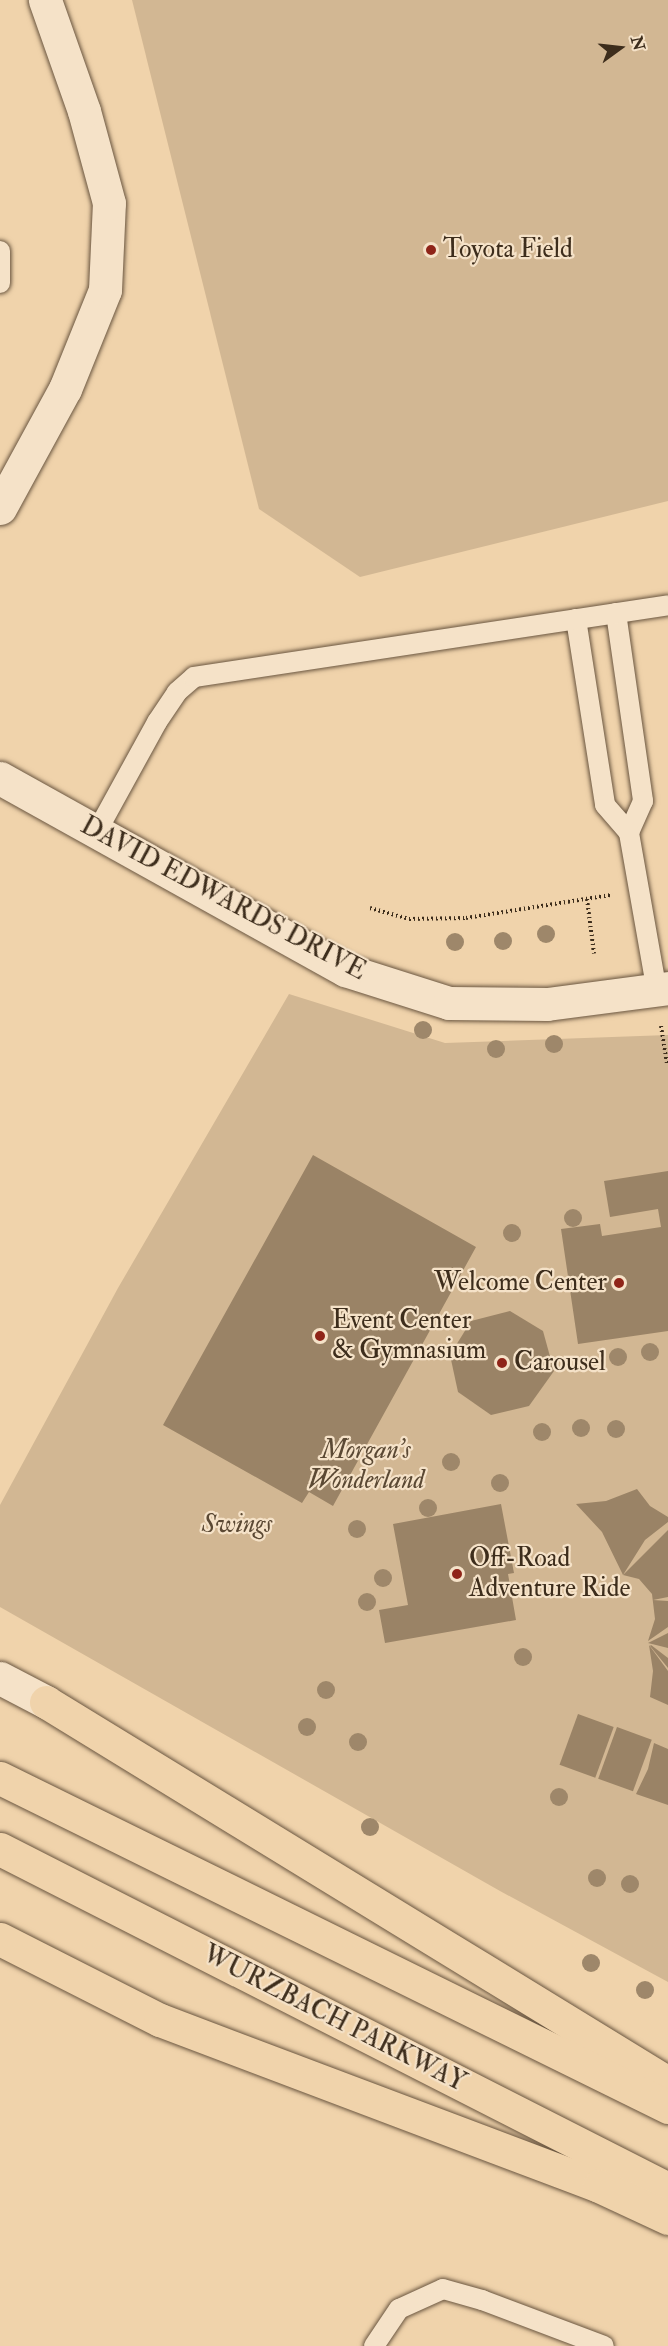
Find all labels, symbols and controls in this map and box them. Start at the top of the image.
north arrow [590,18,650,78]
text: N [626,34,649,53]
place label: Toyota Field [443,234,573,266]
marker: Toyota Field [424,243,438,257]
street label: DAVID EDWARDS DRIVE [75,810,371,988]
place label: Welcome Center [434,1267,607,1299]
marker: Welcome Center [612,1276,626,1290]
place label: Event Center & Gymnasium [332,1305,486,1366]
marker: Event Center & Gymnasium [313,1329,327,1343]
place label: Carousel [514,1347,606,1379]
marker: Carousel [495,1356,509,1370]
park label: Morgan's Wonderland [308,1435,424,1496]
park label: Swings [202,1509,272,1541]
place label: Off-Road Adventure Ride [469,1543,630,1604]
marker: Off-Road Adventure Ride [450,1567,464,1581]
street label: WURZBACH PARKWAY [197,1939,471,2099]

